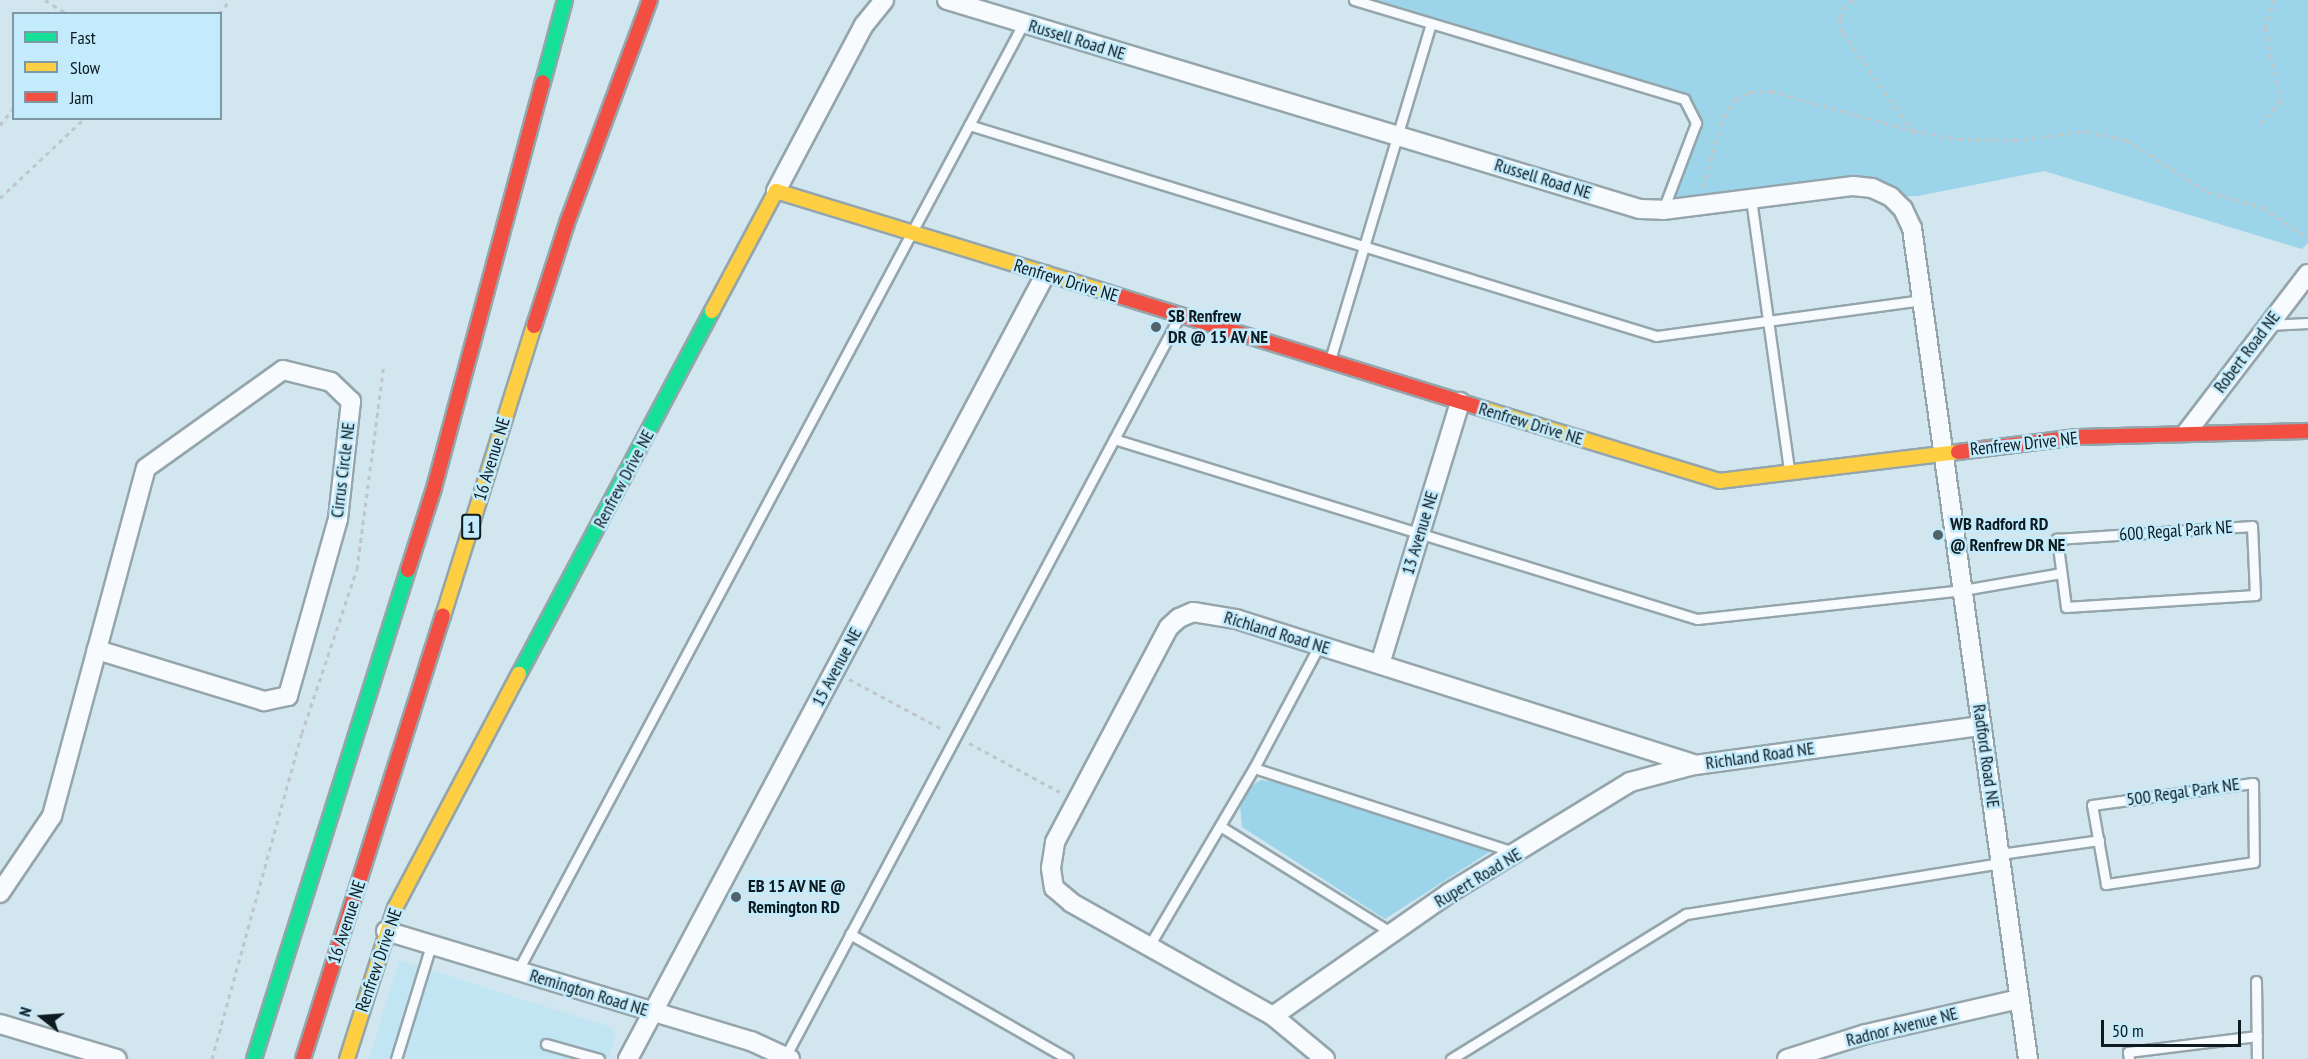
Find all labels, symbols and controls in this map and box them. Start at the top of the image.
legend [12,12,222,120]
street label: Russell Road NE [1026,15,1128,65]
text: Fast [70,26,96,49]
text: Slow [70,56,100,79]
text: Jam [70,86,93,109]
street label: Russell Road NE [1492,154,1594,204]
street label: Renfrew Drive NE [1011,255,1121,307]
place label: SB Renfrew DR @ 15 AV NE [1168,306,1269,348]
street label: Robert Road NE [2209,307,2285,397]
marker: SB Renfrew DR @ 15 AV NE [1149,320,1163,334]
street label: Renfrew Drive NE [1476,398,1586,450]
street label: 16 Avenue NE [469,414,515,504]
street label: Cirrus Circle NE [326,421,360,519]
street label: Renfrew Drive NE [589,426,659,532]
street label: Renfrew Drive NE [1969,428,2079,460]
street label: 13 Avenue NE [1397,488,1443,578]
road number: 1 [460,514,482,540]
place label: WB Radford RD @ Renfrew DR NE [1950,514,2066,556]
street label: 600 Regal Park NE [2118,516,2234,546]
marker: WB Radford RD @ Renfrew DR NE [1931,528,1945,542]
street label: Richland Road NE [1221,607,1333,659]
street label: 15 Avenue NE [807,624,867,710]
street label: Radford Road NE [1968,703,2004,809]
street label: Richland Road NE [1704,738,1816,774]
street label: 500 Regal Park NE [2125,773,2241,811]
street label: Rupert Road NE [1431,844,1525,912]
place label: EB 15 AV NE @ Remington RD [748,876,847,918]
street label: 16 Avenue NE [323,877,371,967]
marker: EB 15 AV NE @ Remington RD [729,890,743,904]
street label: Renfrew Drive NE [351,905,407,1015]
street label: Remington Road NE [527,965,651,1021]
north arrow [12,987,72,1047]
street label: Radnor Avenue NE [1844,1003,1960,1051]
text: N [14,1005,36,1019]
scale bar [2104,1008,2244,1046]
text: 50 m [2112,1019,2144,1042]

